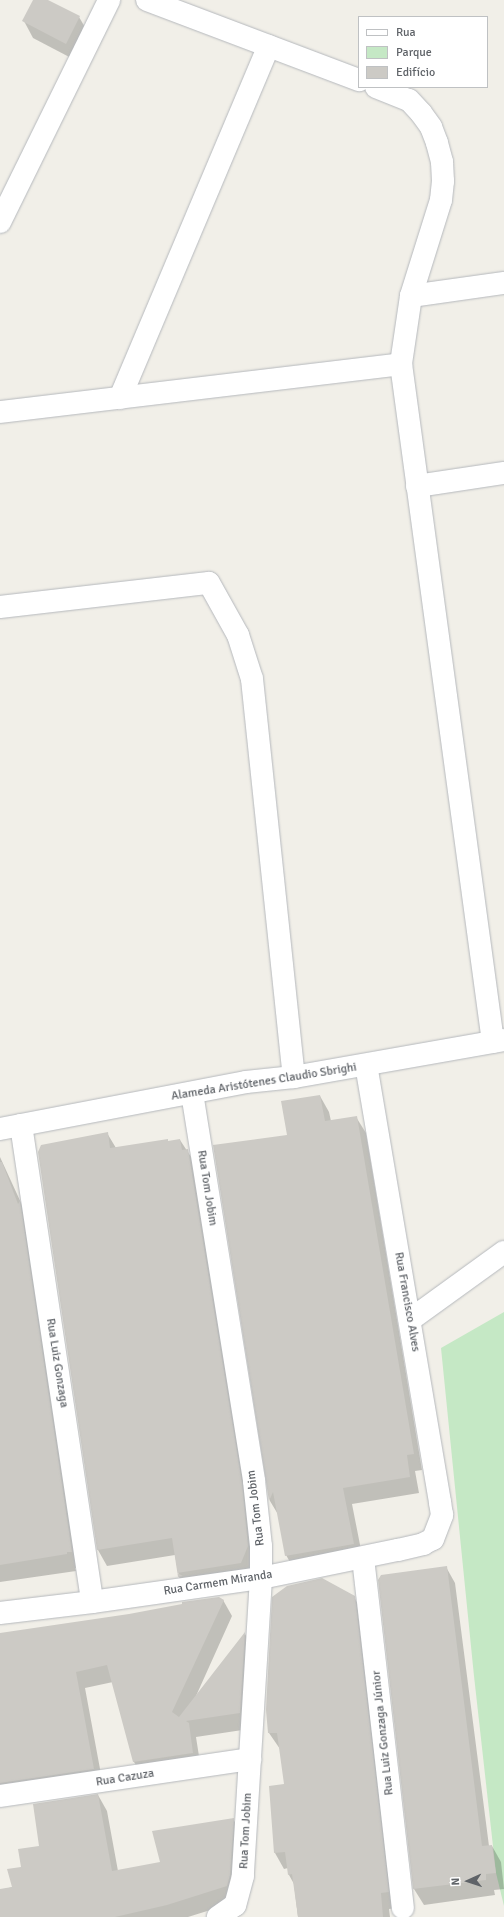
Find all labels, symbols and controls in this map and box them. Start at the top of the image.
legend [358,16,488,88]
text: Rua [396,25,416,40]
text: Parque [396,45,432,60]
text: Edifício [396,65,435,80]
street label: Alameda Aristótenes Claudio Sbrighi [170,1060,358,1104]
street label: Rua Tom Jobim [194,1149,220,1227]
street label: Rua Francisco Alves [391,1251,423,1353]
street label: Rua Luiz Gonzaga [43,1317,71,1409]
street label: Rua Tom Jobim [244,1469,268,1547]
street label: Rua Carmem Miranda [163,1567,273,1599]
street label: Rua Luiz Gonzaga Júnior [369,1670,397,1796]
street label: Rua Cazuza [95,1766,155,1790]
street label: Rua Tom Jobim [237,1793,255,1869]
north arrow [448,1861,488,1901]
text: N [449,1877,462,1886]

